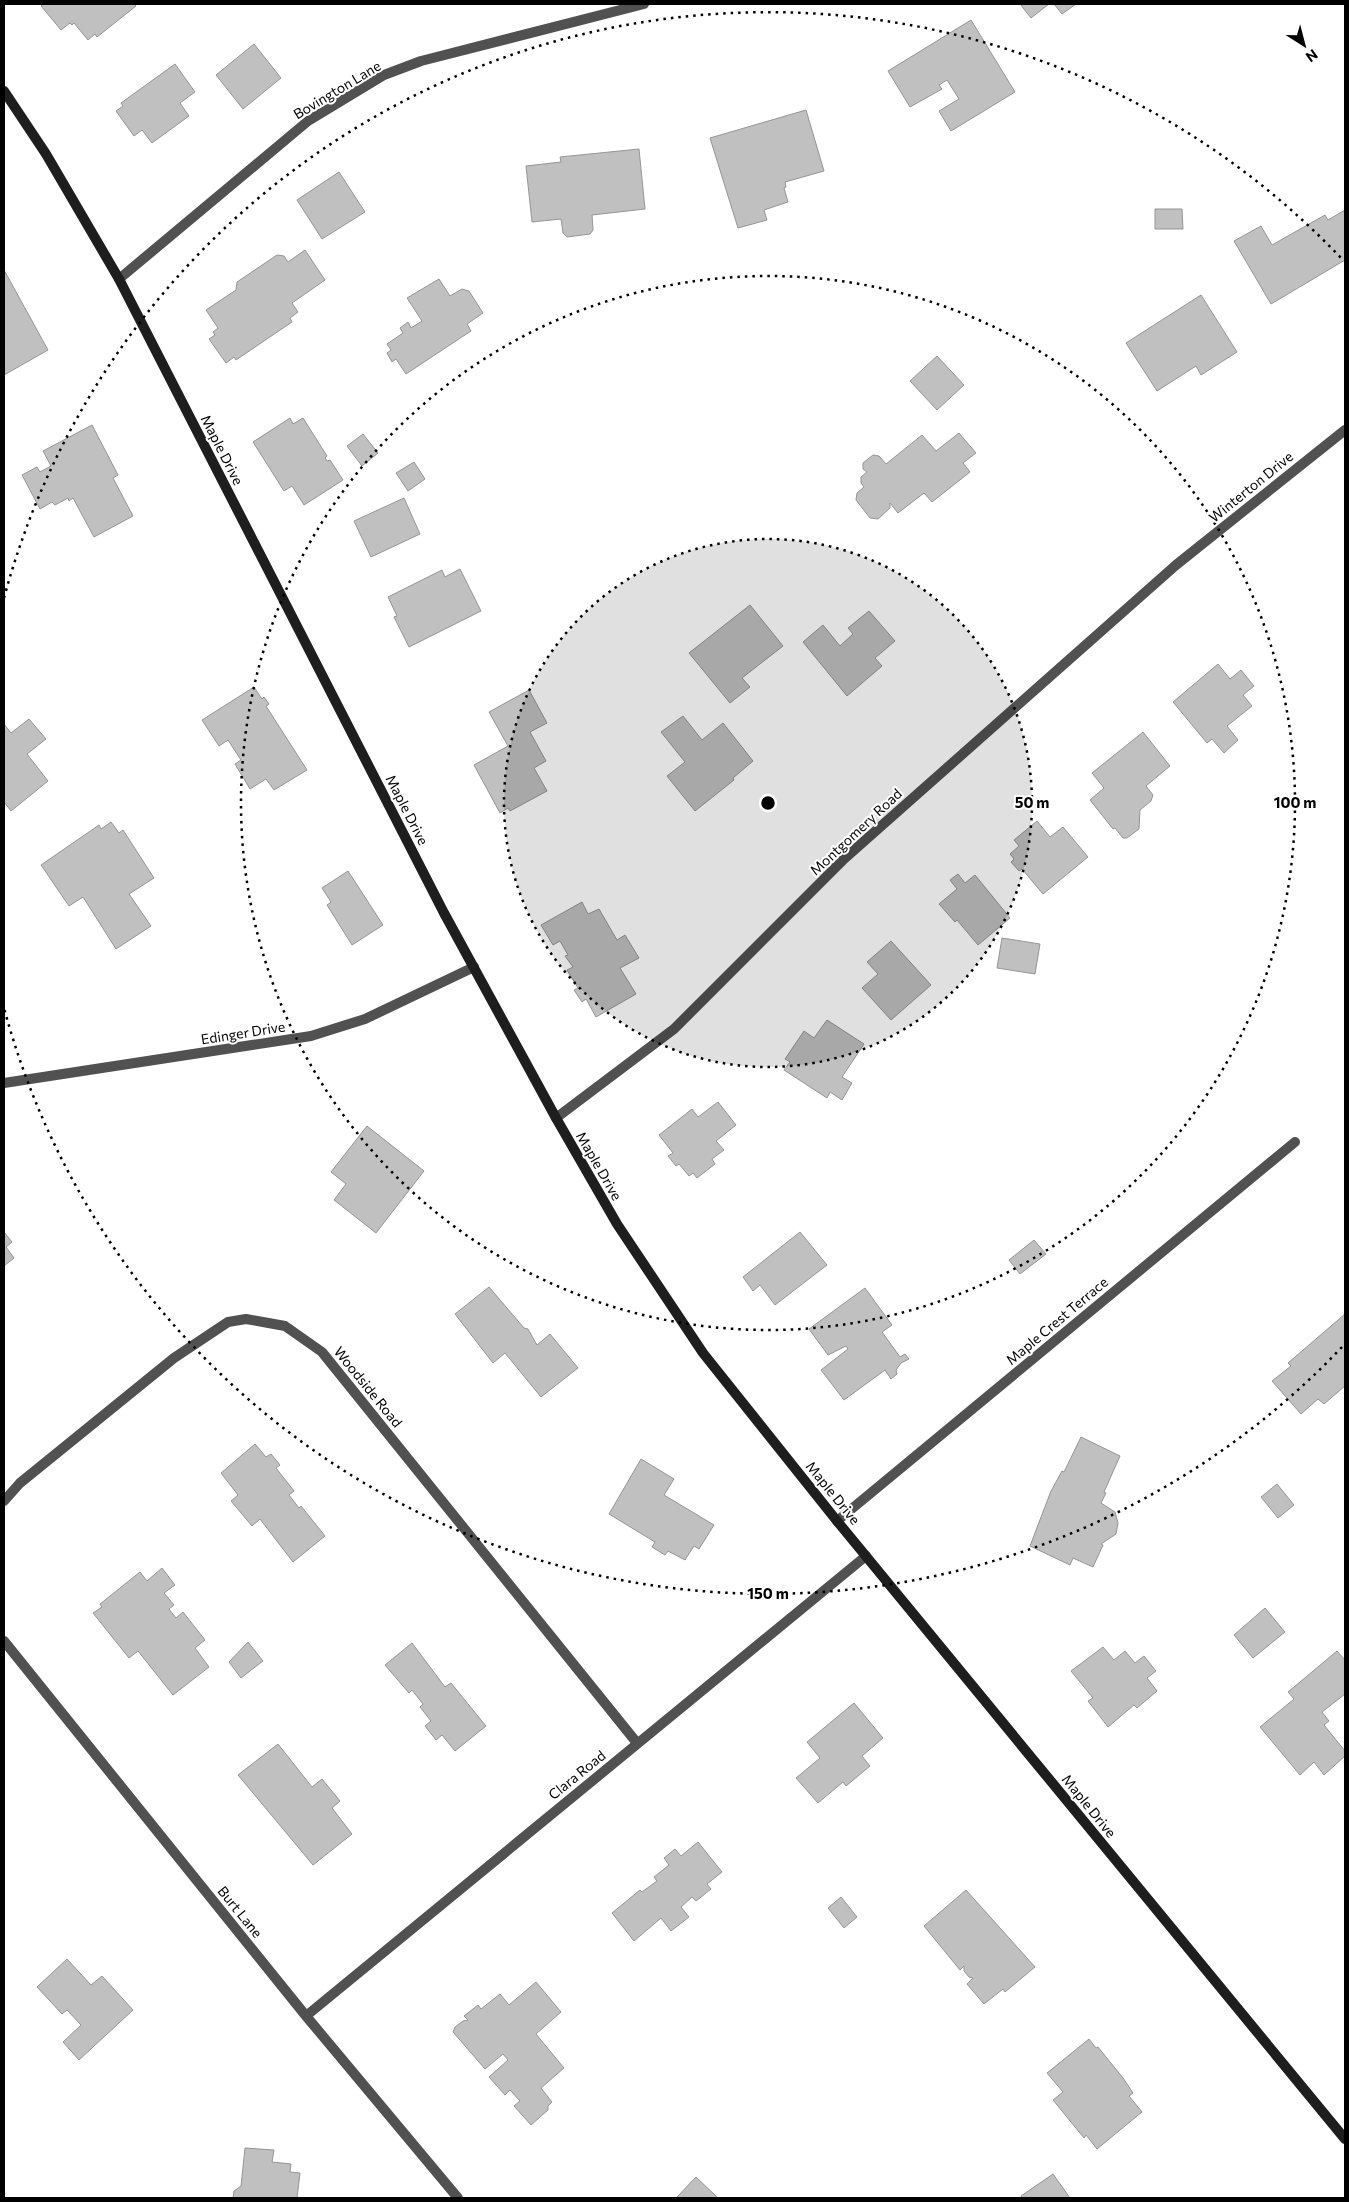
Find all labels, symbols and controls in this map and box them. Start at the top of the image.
north arrow [1279,20,1329,70]
text: N [1303,46,1321,66]
street label: Bovington Lane [290,57,384,122]
street label: Maple Drive [198,412,247,488]
street label: Winterton Drive [1205,448,1296,526]
street label: Maple Drive [383,772,432,848]
street label: Montgomery Road [806,785,905,878]
text: 50 m [1015,793,1049,811]
text: 100 m [1274,793,1316,811]
centre of rings [759,794,777,812]
street label: Edinger Drive [200,1017,286,1048]
street label: Maple Drive [573,1128,626,1203]
street label: Maple Crest Terrace [1002,1273,1111,1368]
street label: Woodside Road [331,1343,406,1430]
street label: Maple Drive [803,1458,864,1528]
text: 150 m [747,1584,789,1602]
street label: Clara Road [545,1746,609,1803]
street label: Maple Drive [1059,1771,1120,1841]
street label: Burt Lane [214,1882,266,1941]

